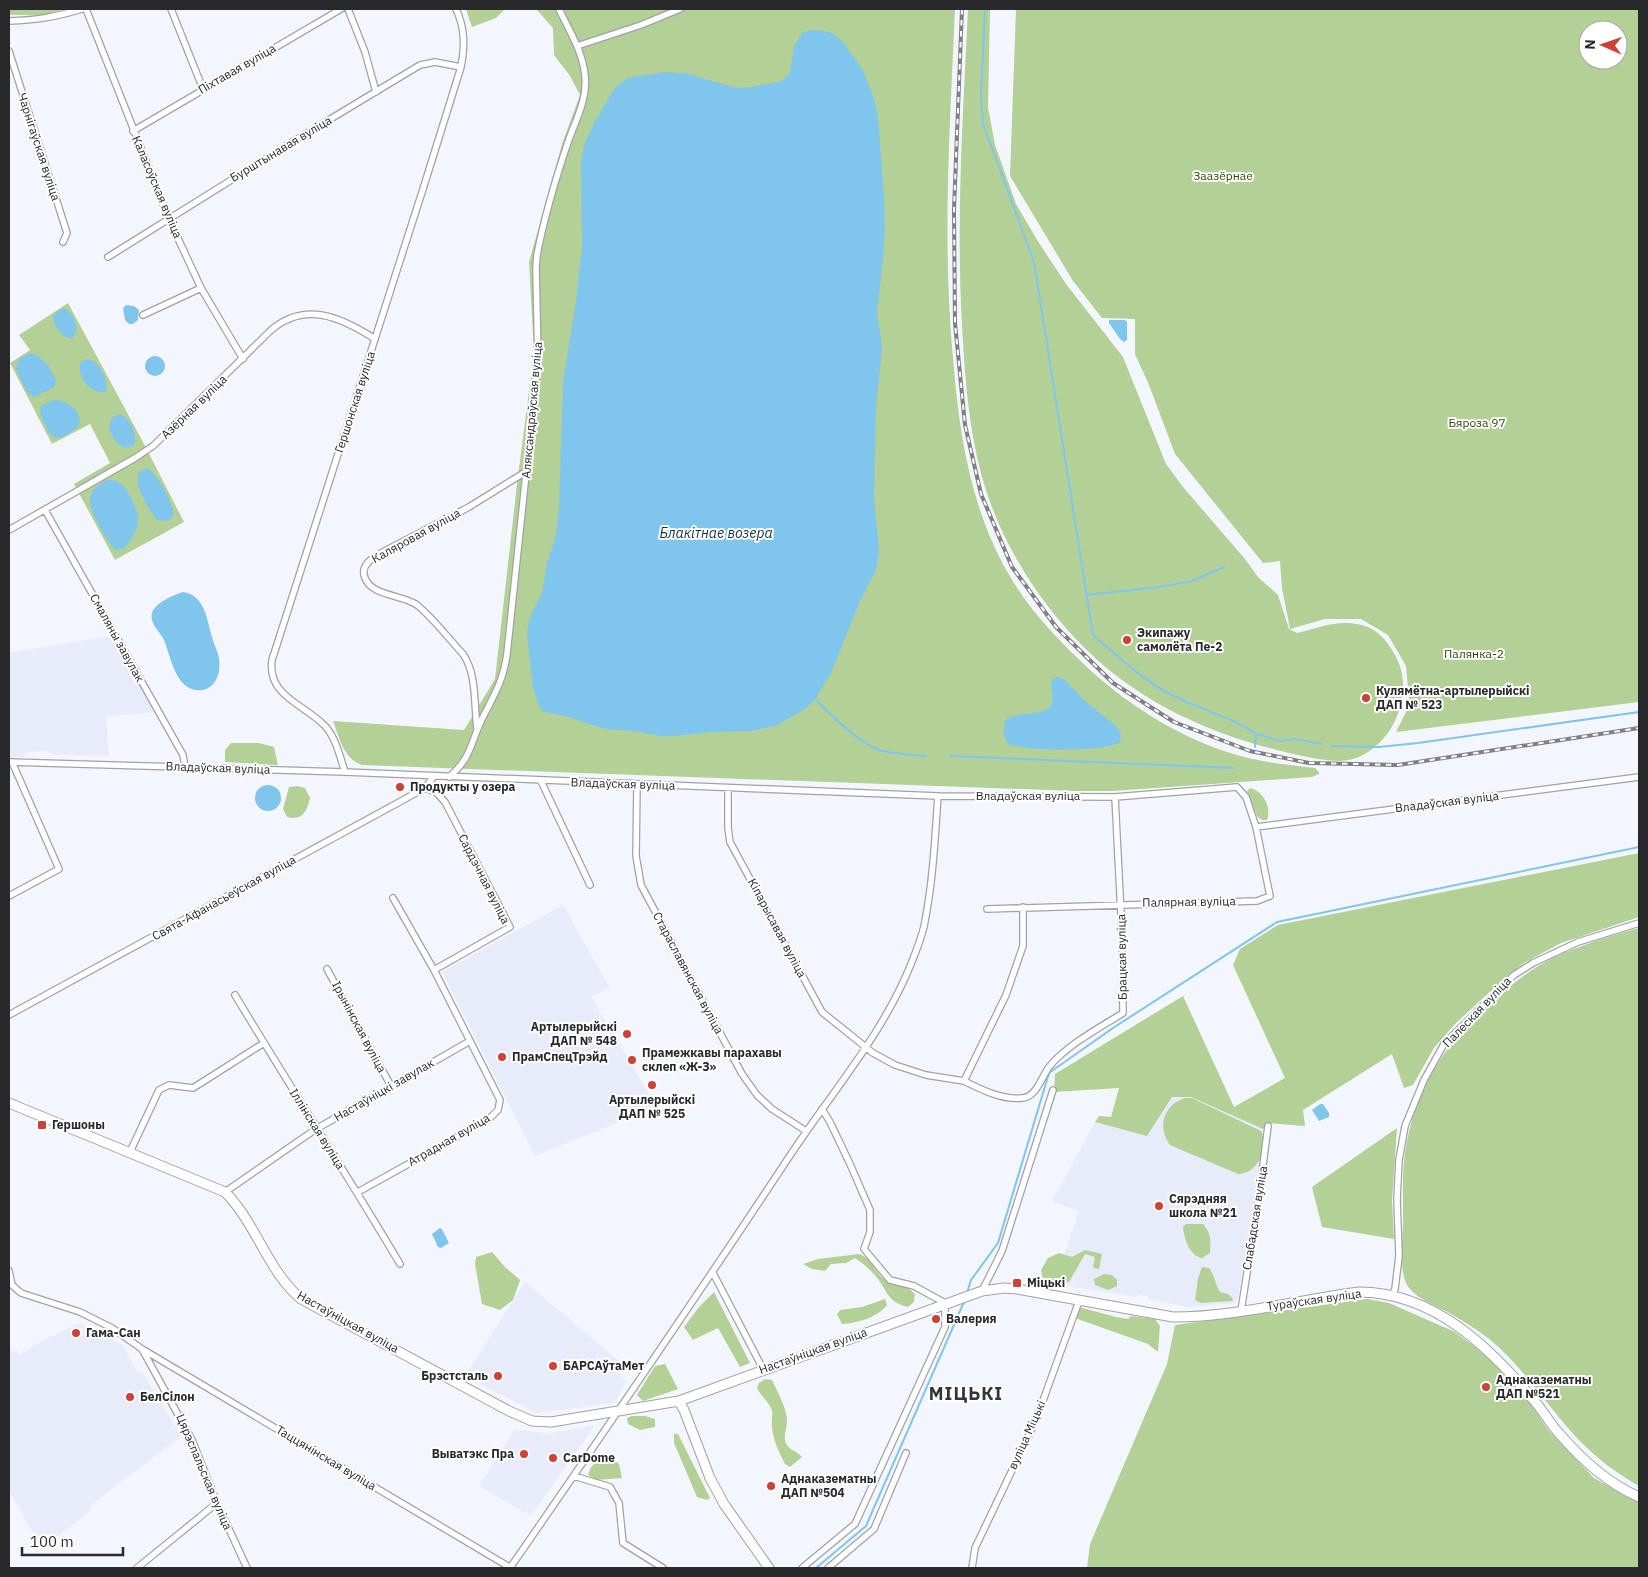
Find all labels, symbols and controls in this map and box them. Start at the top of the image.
north arrow [1578,20,1628,70]
text: N [1581,39,1599,50]
street label: Піхтавая вуліца [195,40,279,97]
street label: Чарнігаўская вуліца [15,91,64,203]
street label: Бурштынавая вуліца [227,112,335,185]
street label: Каласоўская вуліца [129,133,186,241]
park label: Заазёрнае [1193,168,1253,183]
street label: Аляксандраўская вуліца [518,340,545,479]
street label: Гершонская вуліца [331,349,378,454]
street label: Азёрная вуліца [158,371,230,442]
park label: Бяроза 97 [1448,415,1506,430]
street label: Каляровая вуліца [369,505,463,566]
water label: Блакітнае возера [659,524,773,542]
street label: Смаляны завулак [87,591,148,685]
place label: Экипажу самолёта Пе-2 [1137,625,1222,654]
marker: Экипажу самолёта Пе-2 [1121,634,1133,646]
park label: Палянка-2 [1444,646,1504,661]
place label: Кулямётна-артылерыйскі ДАП № 523 [1376,683,1529,712]
marker: Кулямётна-артылерыйскі ДАП № 523 [1360,692,1372,704]
street label: Владаўская вуліца [166,758,271,777]
street label: Владаўская вуліца [571,774,676,793]
place label: Продукты у озера [410,779,516,794]
marker: Продукты у озера [394,781,406,793]
street label: Владаўская вуліца [976,788,1081,803]
street label: Владаўская вуліца [1394,788,1500,815]
street label: Сардэчная вуліца [455,831,514,927]
street label: Свята-Афанасьеўская вуліца [149,851,299,943]
street label: Кіпарысавая вуліца [745,876,810,980]
street label: Палярная вуліца [1142,893,1236,910]
street label: Стараславянская вуліца [650,909,727,1037]
street label: Брацкая вуліца [1113,913,1130,1000]
street label: Палеская вуліца [1439,973,1514,1050]
street label: Ірынінская вуліца [329,978,390,1076]
place label: Артылерыйскі ДАП № 548 [531,1019,617,1048]
marker: Артылерыйскі ДАП № 548 [621,1028,633,1040]
place label: Прамежкавы парахавы склеп «Ж-З» [642,1045,782,1074]
place label: ПрамСпецТрэйд [512,1049,607,1064]
marker: ПрамСпецТрэйд [496,1051,508,1063]
marker: Прамежкавы парахавы склеп «Ж-З» [626,1054,638,1066]
street label: Настаўніцкі завулак [331,1055,437,1124]
marker: Артылерыйскі ДАП № 525 [646,1079,658,1091]
street label: Іллінская вуліца [287,1086,349,1172]
place label: Артылерыйскі ДАП № 525 [609,1092,695,1121]
street label: Атрадная вуліца [405,1110,493,1169]
place label: Гершоны [52,1117,105,1132]
marker: Гершоны [36,1119,48,1131]
street label: Слабадская вуліца [1239,1164,1270,1271]
place label: Сярэдняя школа №21 [1169,1191,1237,1220]
marker: Сярэдняя школа №21 [1153,1200,1165,1212]
place label: Міцькі [1027,1275,1065,1290]
marker: Міцькі [1011,1277,1023,1289]
street label: Тураўская вуліца [1266,1285,1363,1314]
street label: Настаўніцкая вуліца [295,1287,402,1356]
place label: Валерия [946,1311,997,1326]
marker: Валерия [930,1313,942,1325]
street label: Настаўніцкая вуліца [757,1324,870,1377]
place label: Гама-Сан [86,1325,141,1340]
marker: Гама-Сан [70,1327,82,1339]
place label: БАРСАўтаМет [563,1358,644,1373]
marker: БАРСАўтаМет [547,1360,559,1372]
place label: Брэстсталь [421,1368,488,1383]
marker: Брэстсталь [492,1370,504,1382]
place label: Аднаказематны ДАП №521 [1496,1372,1592,1401]
marker: Аднаказематны ДАП №521 [1480,1381,1492,1393]
district label: МІЦЬКІ [929,1382,1003,1405]
place label: БелСілон [140,1389,195,1404]
marker: БелСілон [124,1391,136,1403]
street label: вуліца Міцькі [1005,1398,1049,1472]
street label: Цярэспальская вуліца [173,1411,236,1533]
street label: Таццянінская вуліца [273,1422,380,1494]
place label: Выватэкс Пра [432,1446,514,1461]
marker: Выватэкс Пра [518,1448,530,1460]
place label: CarDome [563,1450,615,1465]
marker: CarDome [547,1452,559,1464]
place label: Аднаказематны ДАП №504 [781,1471,877,1500]
marker: Аднаказематны ДАП №504 [765,1480,777,1492]
scale bar [22,1524,124,1556]
text: 100 m [30,1532,74,1551]

